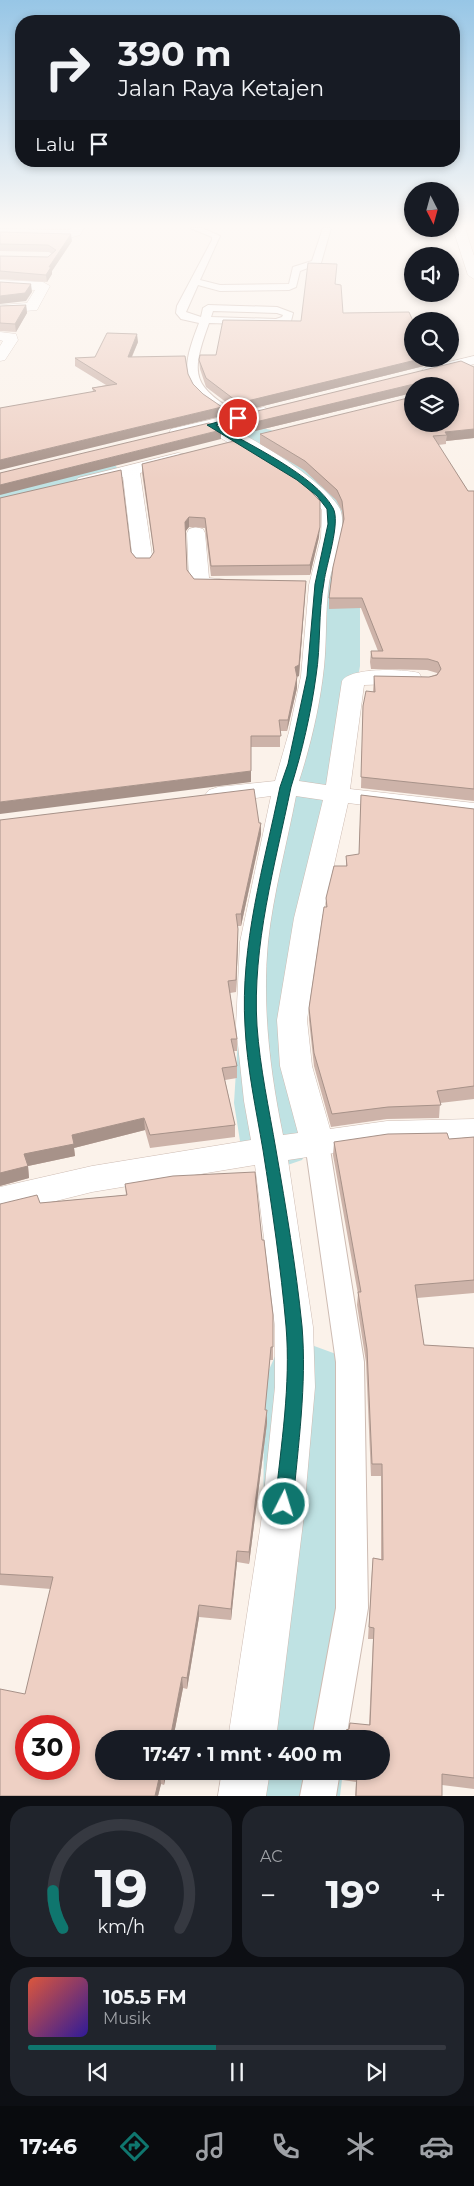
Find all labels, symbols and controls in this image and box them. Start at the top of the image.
text: 390 m [118,32,231,75]
icon: right [35,35,100,100]
text: Jalan Raya Ketajen [118,75,324,102]
icon: arrive [85,130,113,158]
text: Lalu [35,133,75,156]
north arrow [404,182,459,238]
map controls [404,182,459,432]
button: sound [404,247,459,302]
button: search [404,312,459,367]
button: layers [404,377,459,432]
pin [217,397,259,439]
icon: arrive [224,404,252,432]
position arrow [257,1477,309,1529]
speed limit sign: 30 [15,1715,80,1780]
text: 17:47 · 1 mnt · 400 m [143,1743,342,1766]
text: AC [260,1847,283,1866]
text: 19 [94,1857,148,1920]
text: 19° [326,1871,381,1918]
text: − [260,1878,276,1912]
text: + [430,1878,446,1912]
text: km/h [97,1916,145,1937]
text: 105.5 FM [103,1986,187,2009]
text: Musik [103,2009,151,2028]
icon: previous [84,2058,112,2086]
icon: pause [223,2058,251,2086]
icon: next [362,2058,390,2086]
icon: directions [117,2129,152,2164]
icon: music [193,2129,228,2164]
icon: phone [268,2129,303,2164]
icon: climate [343,2129,378,2164]
icon: car [419,2129,454,2164]
text: 17:46 [20,2133,77,2160]

